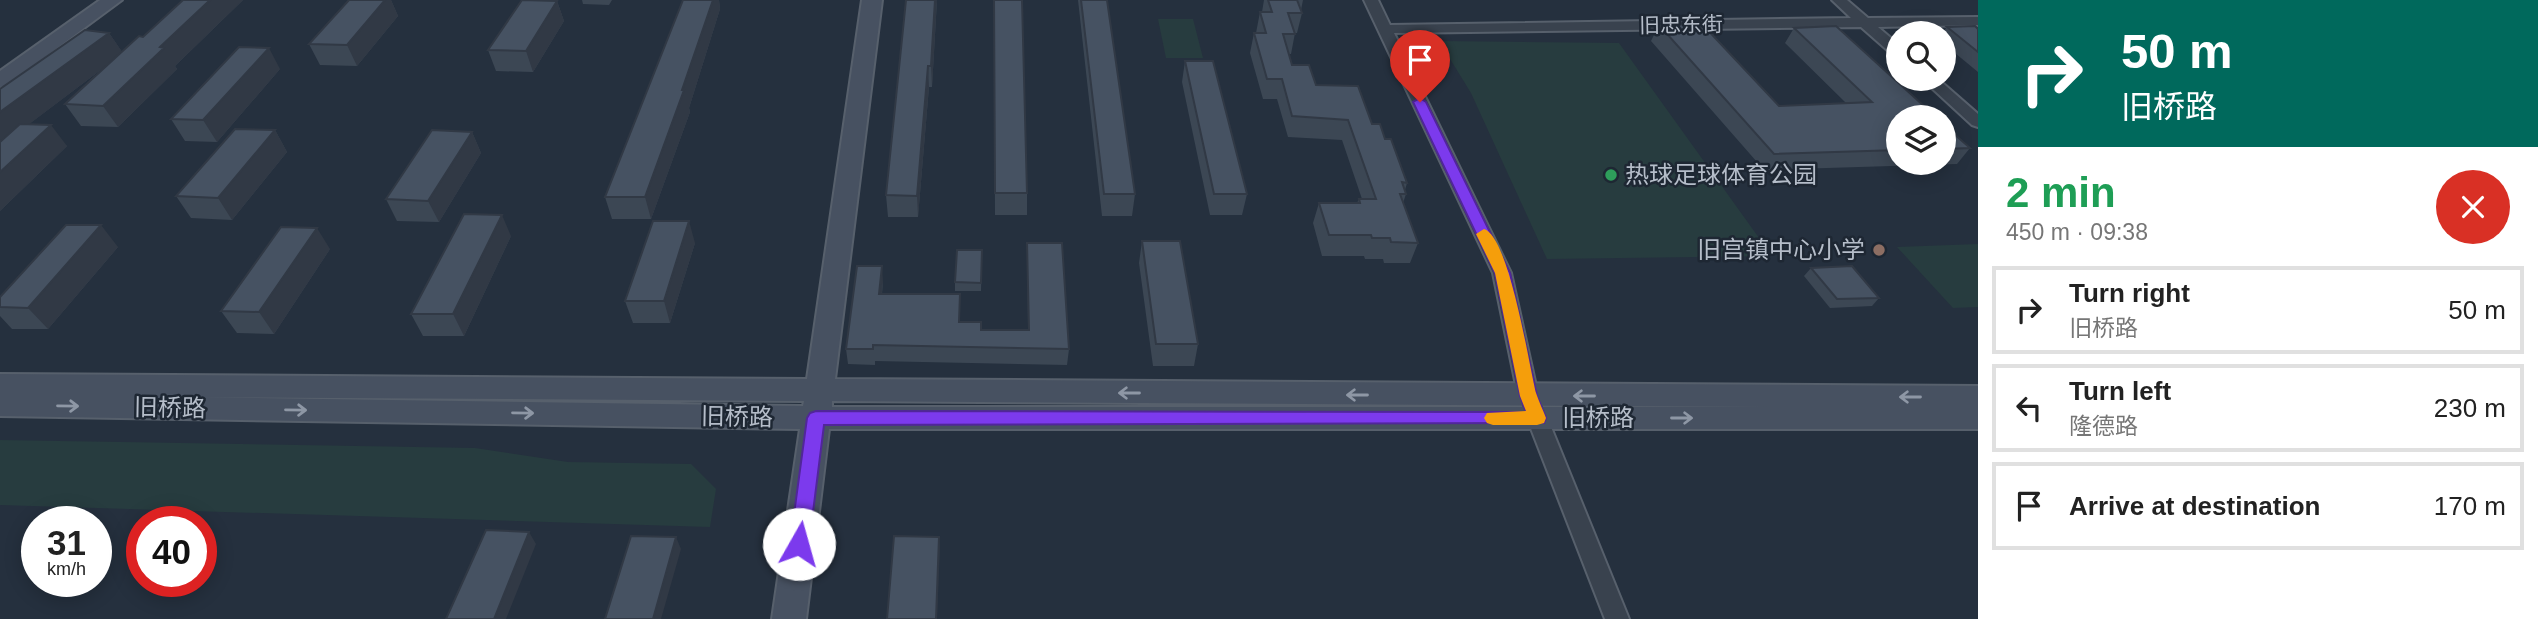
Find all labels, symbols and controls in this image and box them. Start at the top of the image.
street label: 旧忠东街 [1639,12,1723,37]
map controls [1886,21,1956,175]
button: search [1886,21,1956,91]
text: 50 m [2121,24,2233,78]
icon: right [2006,28,2097,119]
pin [1390,30,1450,102]
icon: arrive [1401,41,1439,79]
text: 旧桥路 [2121,89,2217,125]
button: layers [1886,105,1956,175]
place label: 热球足球体育公园 [1625,161,1817,188]
marker: 热球足球体育公园 [1603,167,1619,183]
text: 2 min [2006,169,2116,216]
button: close [2436,170,2510,244]
text: 450 m · 09:38 [2006,219,2148,245]
place label: 旧宫镇中心小学 [1697,236,1865,263]
marker: 旧宫镇中心小学 [1871,242,1887,258]
text: Turn right [2069,278,2190,308]
icon: right [2010,291,2048,329]
text: 50 m [2448,295,2506,325]
text: 旧桥路 [2069,315,2138,341]
text: Turn left [2069,376,2171,406]
one-way arrow [1118,386,1141,400]
one-way arrow [1346,388,1369,402]
one-way arrow [1573,389,1596,403]
icon: left [2010,389,2048,427]
one-way arrow [1899,390,1922,404]
street label: 旧桥路 [134,393,206,422]
text: 230 m [2434,393,2506,423]
one-way arrow [56,400,79,413]
street label: 旧桥路 [701,402,773,431]
one-way arrow [284,403,307,417]
street label: 旧桥路 [1562,404,1634,431]
one-way arrow [511,407,534,420]
one-way arrow [1670,411,1693,425]
text: 隆德路 [2069,413,2138,439]
icon: arrive [2010,487,2048,525]
text: Arrive at destination [2069,491,2320,521]
text: 170 m [2434,491,2506,521]
speed limit sign: 40 [126,506,217,597]
position arrow [762,507,836,581]
text: 31 [47,523,86,562]
text: km/h [47,559,86,579]

